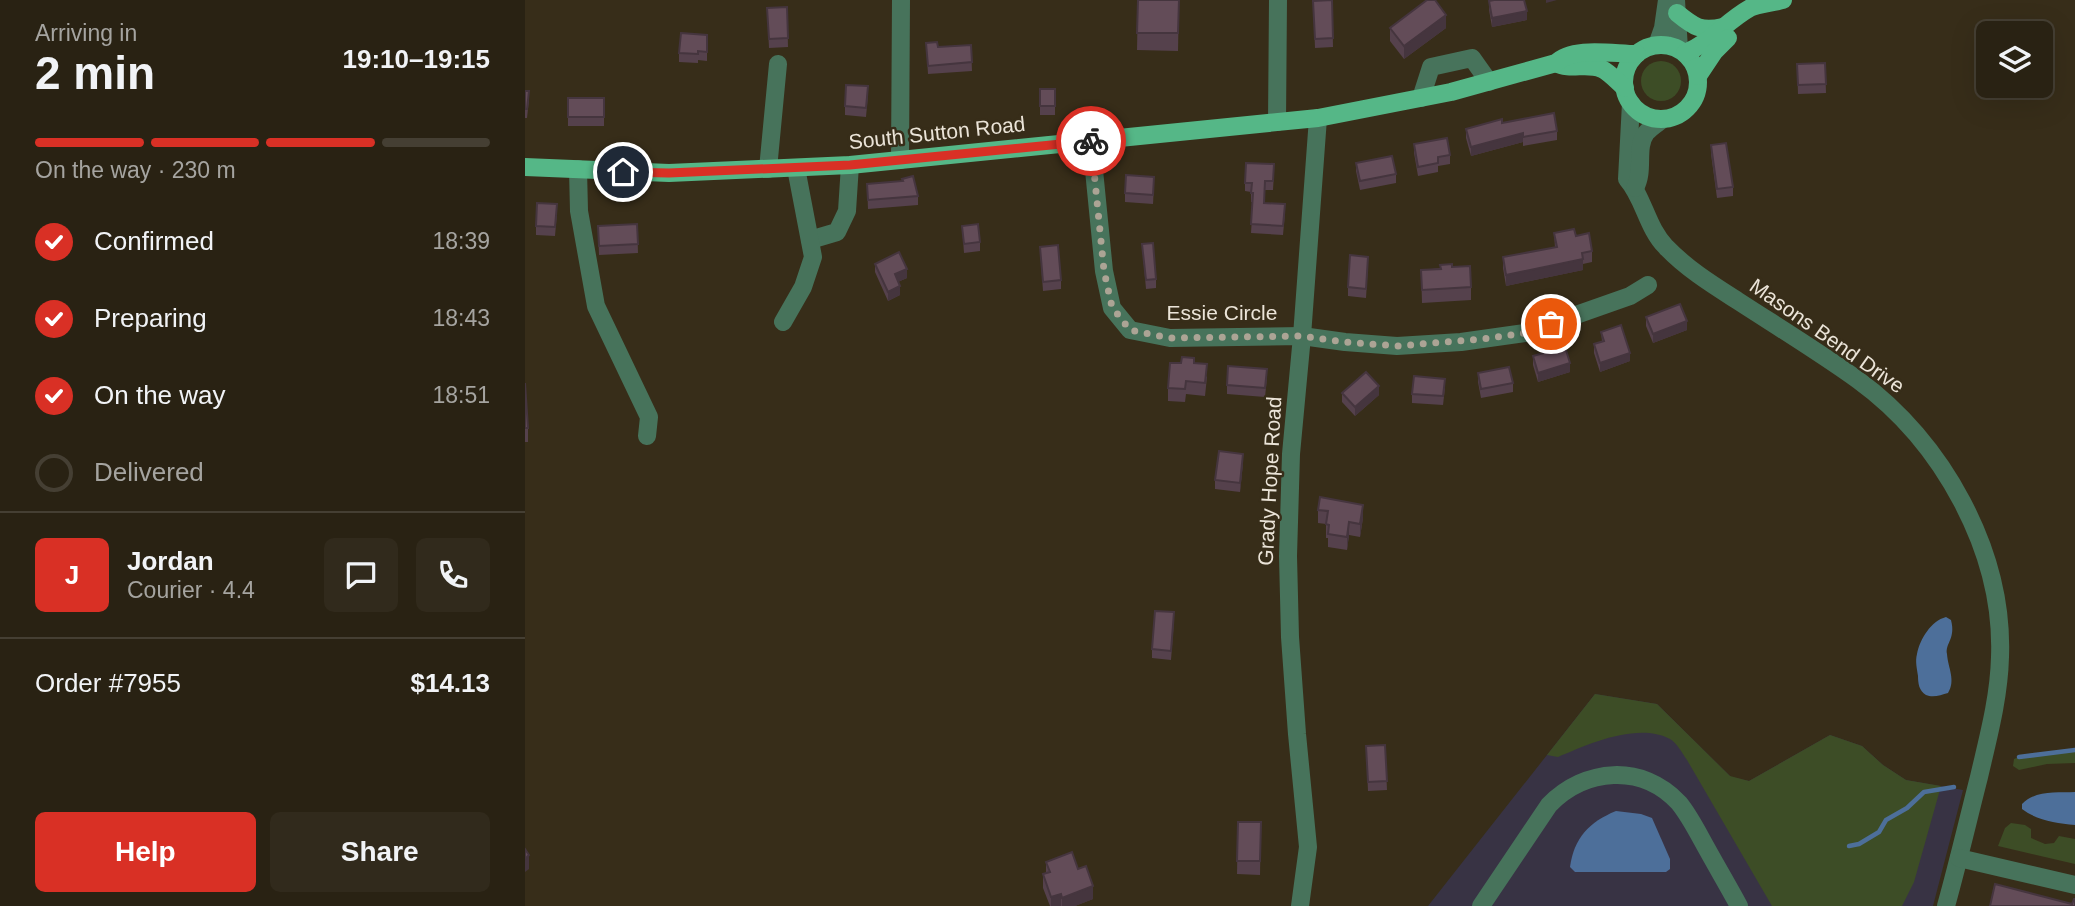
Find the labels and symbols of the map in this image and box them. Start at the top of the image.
courier [1056,106,1126,176]
street label: South Sutton Road [847,112,1026,153]
pin [593,142,653,202]
street label: Masons Bend Drive [1746,274,1909,398]
pin [1521,294,1581,354]
street label: Essie Circle [1167,301,1277,324]
street label: Grady Hope Road [1254,396,1285,566]

